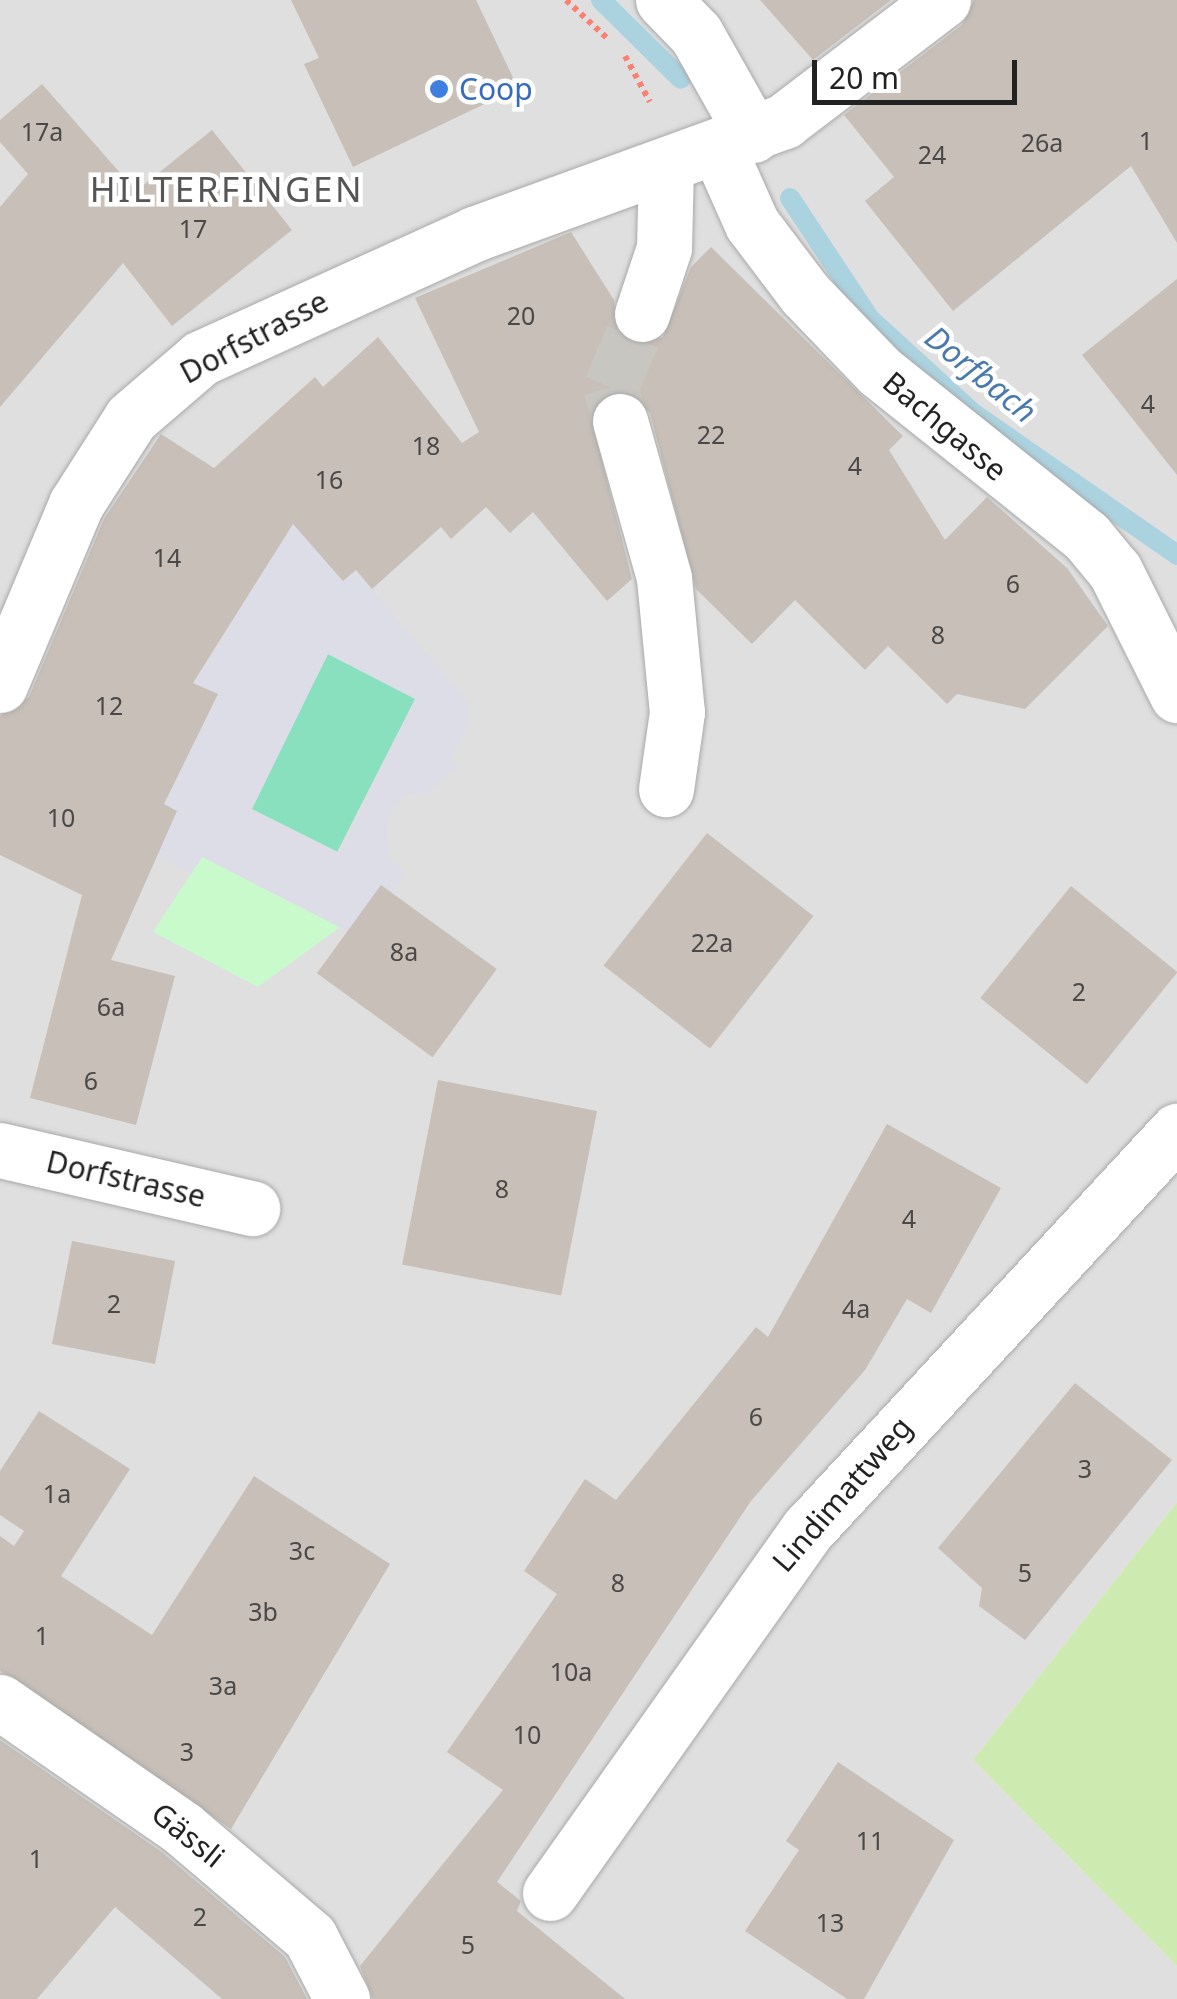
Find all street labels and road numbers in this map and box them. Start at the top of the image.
street label: Dorfstrasse [174,283,334,391]
street label: Bachgasse [876,364,1014,488]
street label: Dorfstrasse [43,1143,209,1215]
street label: Lindimattweg [765,1409,919,1579]
street label: Gässli [144,1795,232,1875]

